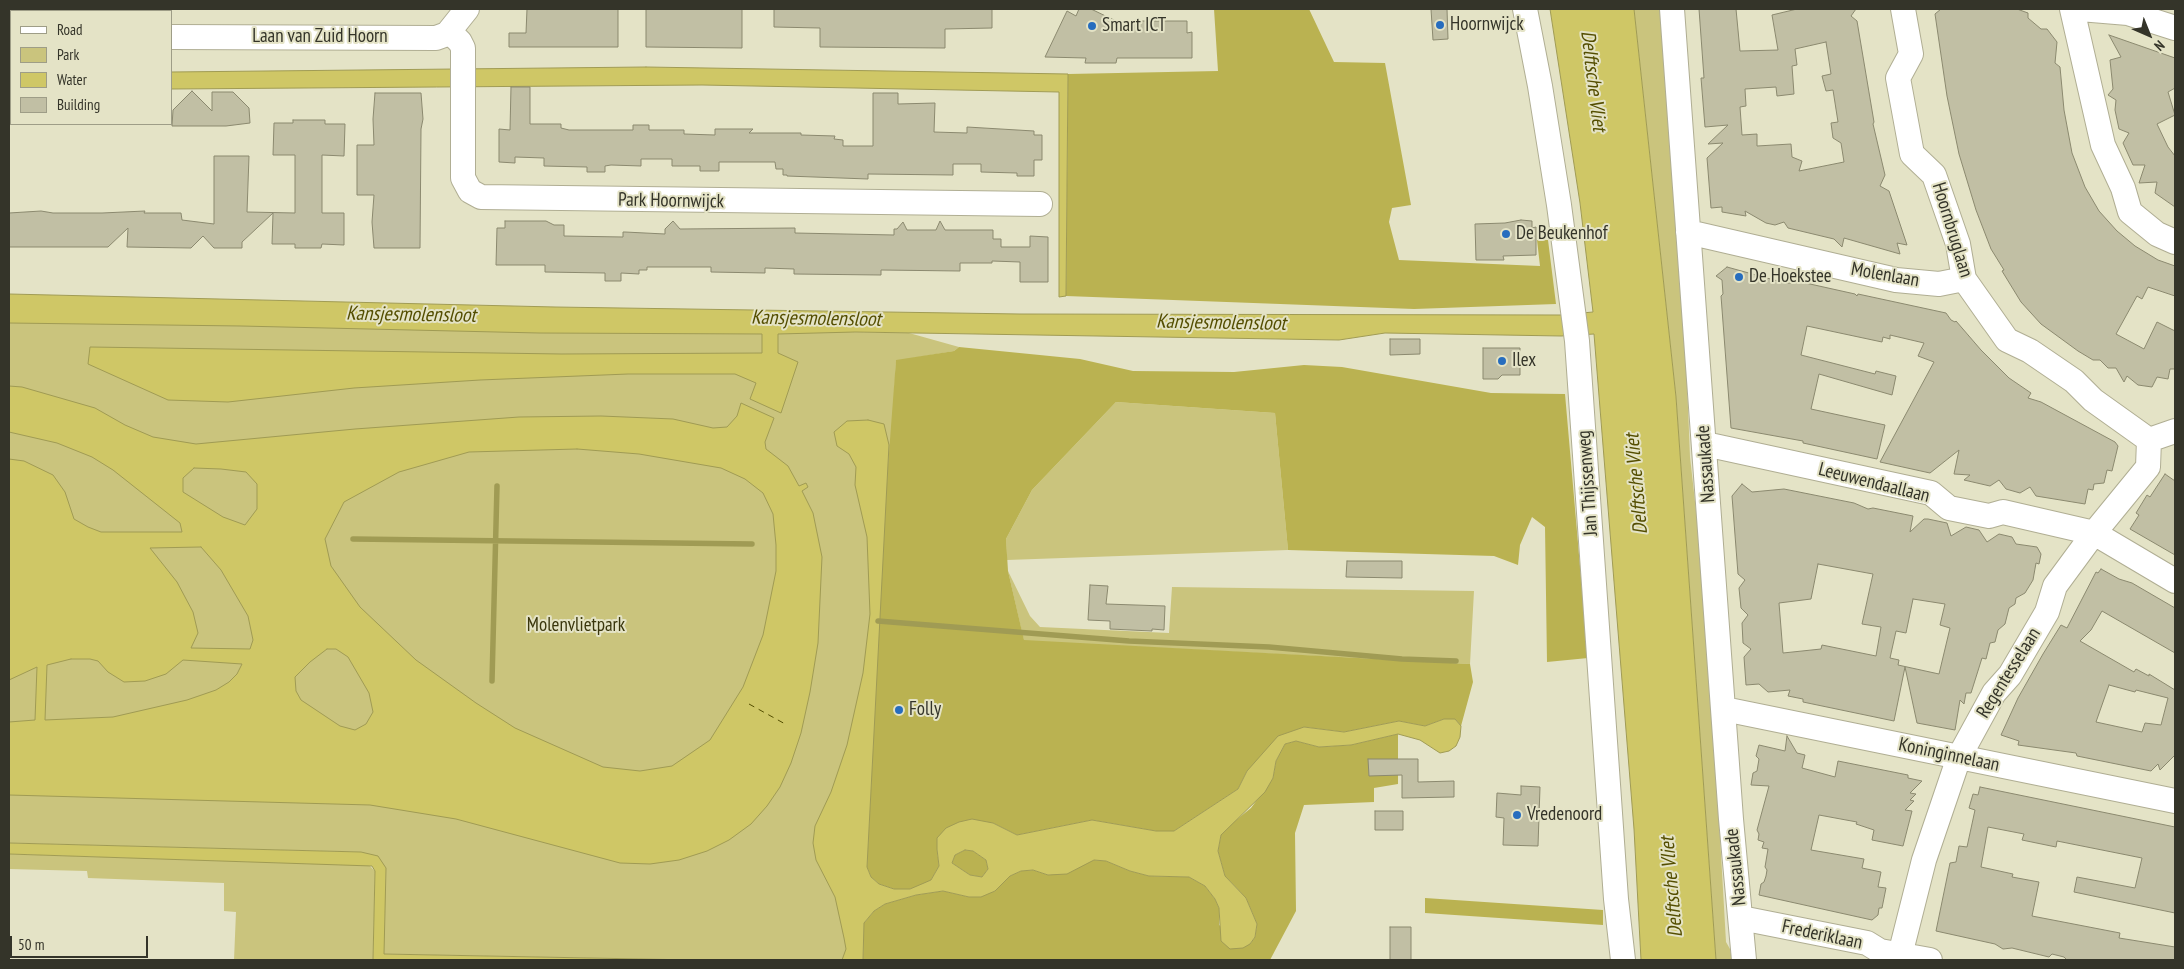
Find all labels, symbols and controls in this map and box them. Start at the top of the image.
legend [10,10,172,125]
north arrow [2124,10,2174,60]
place label: Hoornwijck [1450,14,1524,36]
place label: Smart ICT [1102,15,1166,37]
marker: Hoornwijck [1434,19,1446,31]
text: Road [57,20,83,39]
marker: Smart ICT [1086,20,1098,32]
street label: Laan van Zuid Hoorn [252,26,388,48]
water label: Delftsche Vliet [1575,29,1611,133]
text: N [2150,37,2168,55]
text: Park [57,45,79,64]
text: Water [57,70,87,89]
text: Building [57,95,100,114]
street label: Hoornbruglaan [1927,180,1977,280]
street label: Park Hoornwijck [618,189,724,213]
place label: De Beukenhof [1516,223,1608,245]
marker: De Beukenhof [1500,228,1512,240]
street label: Molenlaan [1849,258,1921,292]
place label: De Hoekstee [1749,266,1831,288]
marker: De Hoekstee [1733,271,1745,283]
water label: Kansjesmolensloot [346,302,476,328]
water label: Kansjesmolensloot [751,306,881,332]
water label: Kansjesmolensloot [1156,310,1286,336]
place label: Ilex [1512,350,1536,372]
marker: Ilex [1496,355,1508,367]
street label: Nassaukade [1692,425,1720,503]
street label: Jan Thijssenweg [1573,430,1603,536]
water label: Delftsche Vliet [1621,433,1653,535]
street label: Leeuwendaallaan [1816,458,1932,508]
park label: Molenvlietpark [527,615,625,637]
street label: Regentesselaan [1972,624,2046,722]
place label: Folly [909,699,941,721]
marker: Folly [893,704,905,716]
street label: Koninginnelaan [1897,733,2001,777]
place label: Vredenoord [1527,804,1602,826]
marker: Vredenoord [1511,809,1523,821]
street label: Nassaukade [1721,827,1751,907]
water label: Delftsche Vliet [1656,836,1688,938]
street label: Frederiklaan [1780,915,1864,955]
scale bar [12,926,150,958]
text: 50 m [18,935,44,954]

